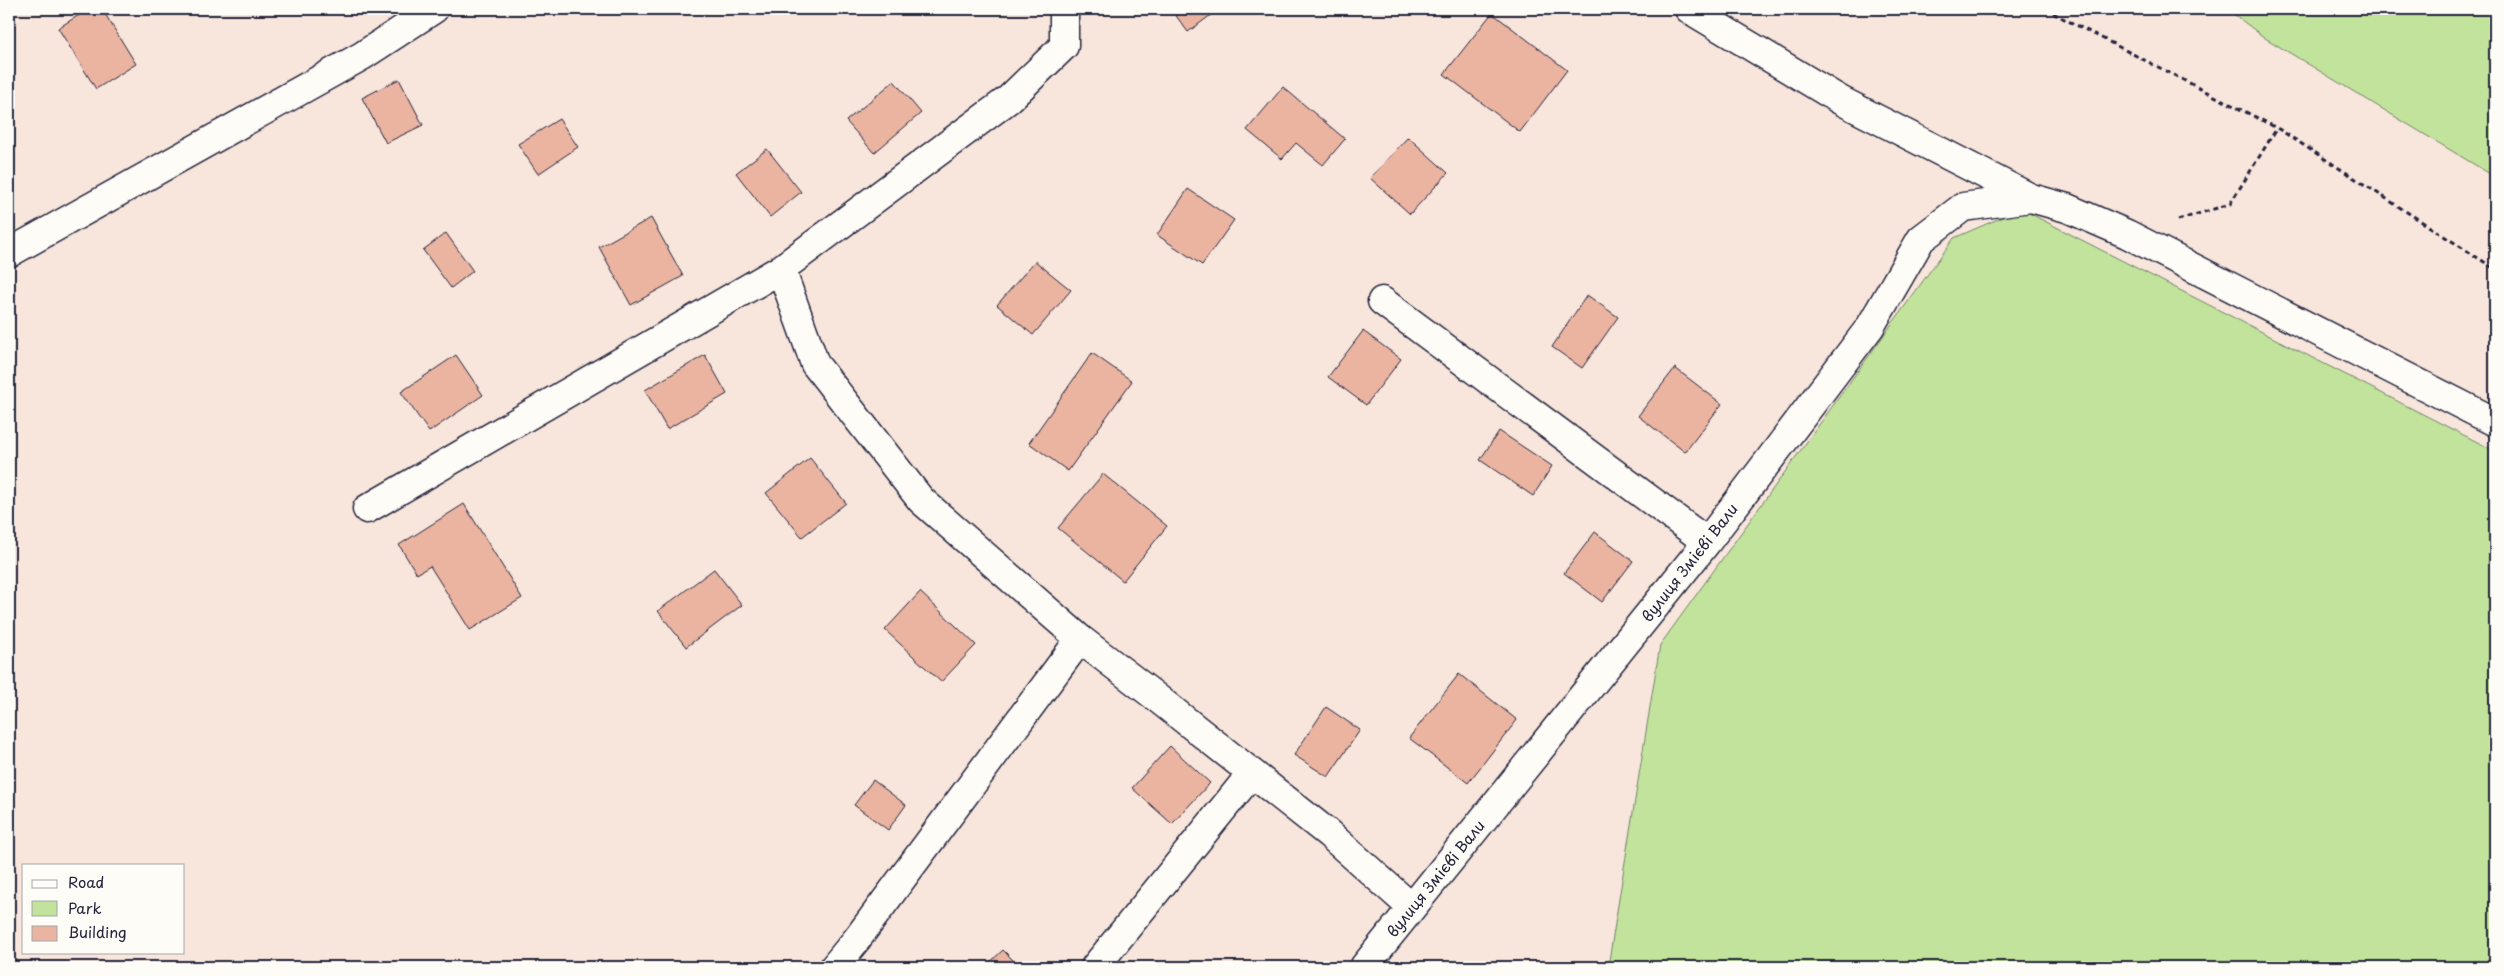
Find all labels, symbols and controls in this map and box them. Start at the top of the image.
street label: вулиця Змієві Вали [1635,498,1743,626]
street label: вулиця Змієві Вали [1380,814,1490,942]
legend [22,864,185,954]
text: Road [68,870,104,893]
text: Park [68,896,102,919]
text: Building [68,920,127,943]

